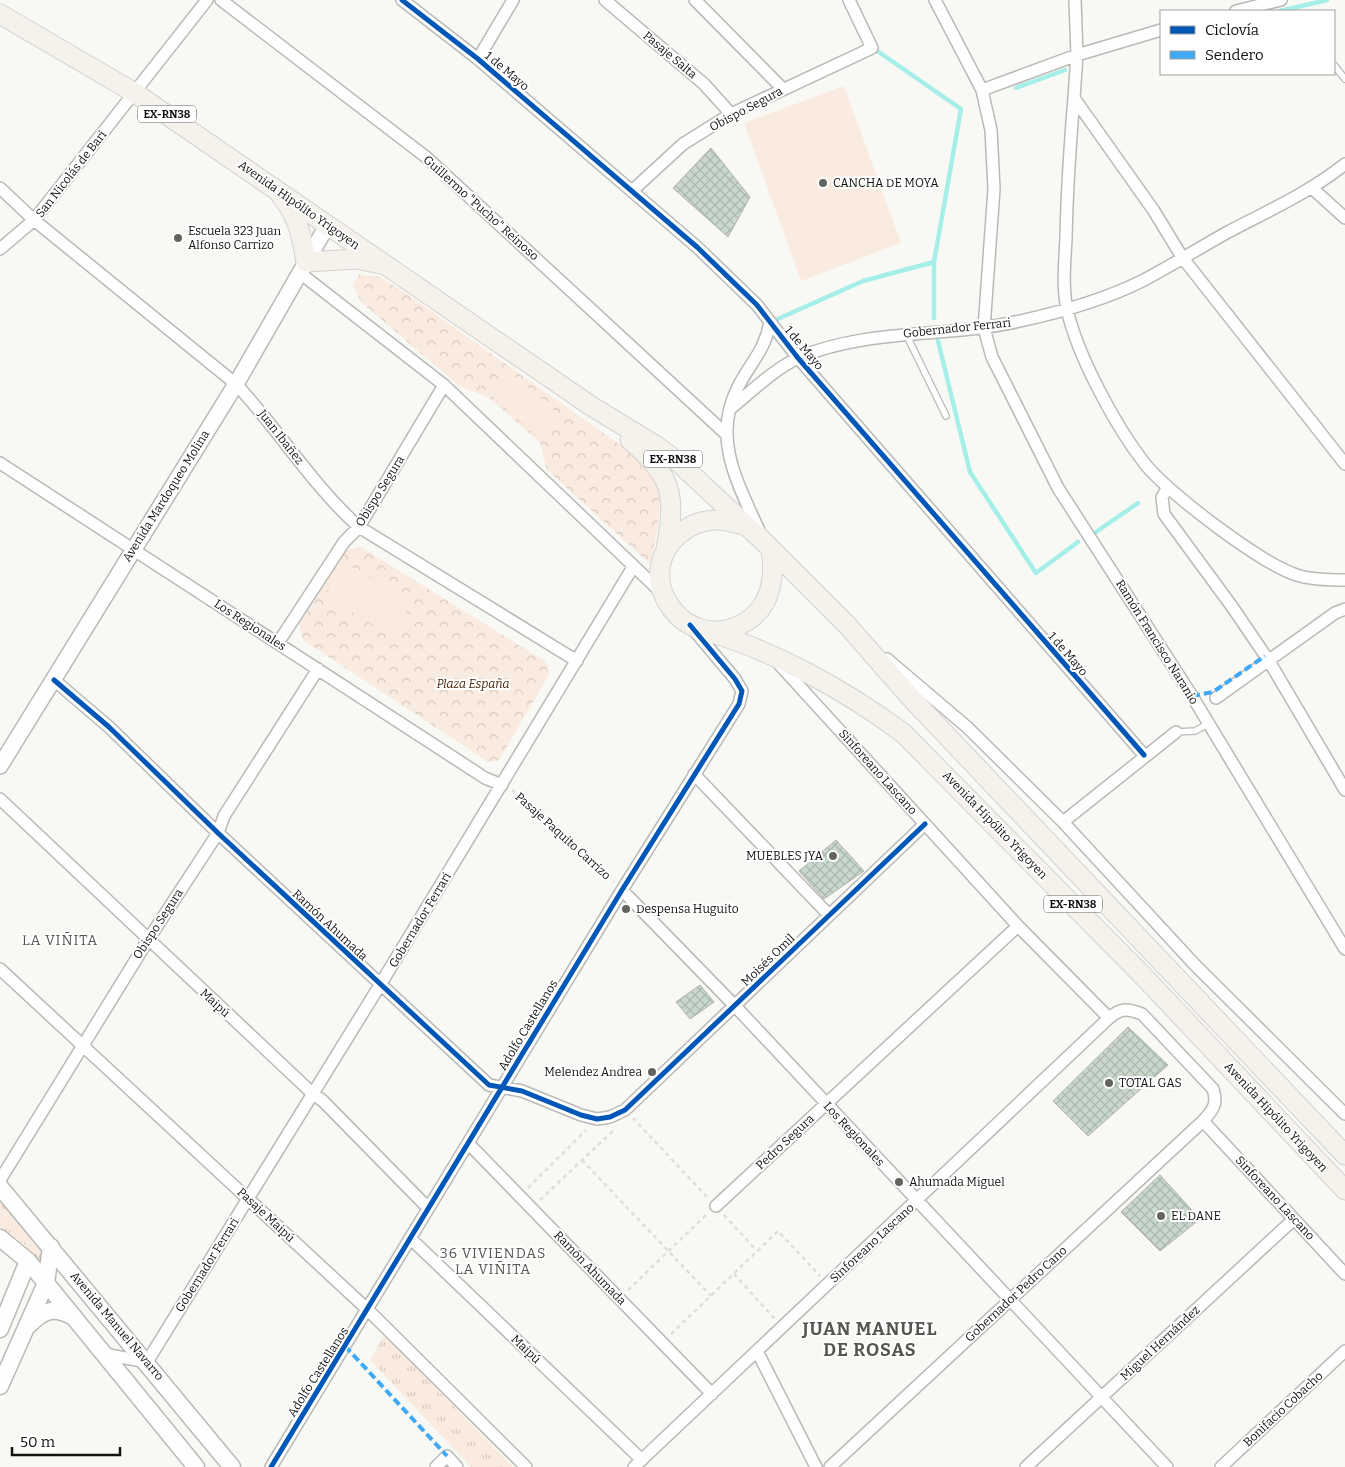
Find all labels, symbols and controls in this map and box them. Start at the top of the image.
legend [1160,10,1335,75]
text: Ciclovía [1205,21,1259,39]
street label: Pasaje Salta [640,29,700,82]
text: Sendero [1205,46,1264,64]
street label: 1 de Mayo [482,49,532,93]
street label: Obispo Segura [707,84,785,134]
road number: EX-RN38 [138,106,196,122]
street label: San Nicolás de Bari [33,128,109,220]
street label: Guillermo "Pucho" Reinoso [421,153,541,263]
street label: Avenida Hipólito Yrigoyen [236,158,363,252]
place label: CANCHA DE MOYA [833,176,939,190]
marker: CANCHA DE MOYA [817,177,829,189]
place label: Escuela 323 Juan Alfonso Carrizo [188,224,282,252]
marker: Escuela 323 Juan Alfonso Carrizo [172,232,184,244]
street label: Gobernador Ferrari [902,315,1012,341]
street label: 1 de Mayo [782,323,826,373]
street label: Juan Ibañez [255,406,307,467]
street label: Avenida Mardoqueo Molina [120,427,213,564]
road number: EX-RN38 [644,450,702,468]
street label: Obispo Segura [353,453,408,529]
street label: Ramón Francisco Naranio [1113,577,1201,707]
street label: Los Regionales [212,597,289,654]
street label: 1 de Mayo [1045,629,1091,679]
park label: Plaza España [436,677,510,691]
street label: Sinforeano Lascano [836,727,920,818]
street label: Avenida Hipólito Yrigoyen [940,768,1051,882]
street label: Pasaje Paquito Carrizo [512,790,614,883]
place label: MUEBLES JYA [746,849,823,863]
marker: MUEBLES JYA [827,850,839,862]
street label: Gobernador Ferrari [386,870,454,970]
street label: Obispo Segura [130,886,186,962]
street label: Ramón Ahumada [290,887,371,964]
road number: EX-RN38 [1044,896,1102,912]
place label: Despensa Huguito [636,902,739,916]
marker: Despensa Huguito [620,903,632,915]
street label: Moisés Omil [738,931,798,989]
district label: LA VIÑITA [22,932,98,949]
street label: Adolfo Castellanos [495,977,561,1073]
street label: Maipú [197,986,233,1021]
street label: Avenida Hipólito Yrigoyen [1222,1059,1331,1175]
place label: Melendez Andrea [544,1065,642,1079]
marker: Melendez Andrea [646,1066,658,1078]
place label: TOTAL GAS [1119,1076,1182,1090]
marker: TOTAL GAS [1103,1077,1115,1089]
street label: Los Regionales [821,1099,887,1169]
street label: Pedro Segura [753,1111,817,1172]
street label: Sinforeano Lascano [1232,1153,1318,1243]
place label: Ahumada Miguel [909,1175,1005,1189]
marker: Ahumada Miguel [893,1176,905,1188]
street label: Pasaje Maipú [234,1185,298,1245]
street label: Sinforeano Lascano [827,1200,917,1286]
place label: EL DANE [1171,1209,1221,1223]
marker: EL DANE [1155,1210,1167,1222]
street label: Gobernador Ferrari [172,1215,242,1315]
street label: Ramón Ahumada [551,1228,629,1308]
street label: Gobernador Pedro Cano [962,1243,1070,1345]
district label: 36 VIVIENDAS LA VIÑITA [440,1245,546,1278]
street label: Avenida Manuel Navarro [67,1269,167,1383]
street label: Miguel Hernández [1118,1303,1203,1383]
district label: JUAN MANUEL DE ROSAS [801,1318,938,1361]
street label: Adolfo Castellanos [285,1324,351,1419]
street label: Maipú [508,1332,544,1367]
street label: Bonifacio Cobacho [1240,1369,1326,1449]
scale bar [12,1424,120,1456]
text: 50 m [20,1433,56,1451]

